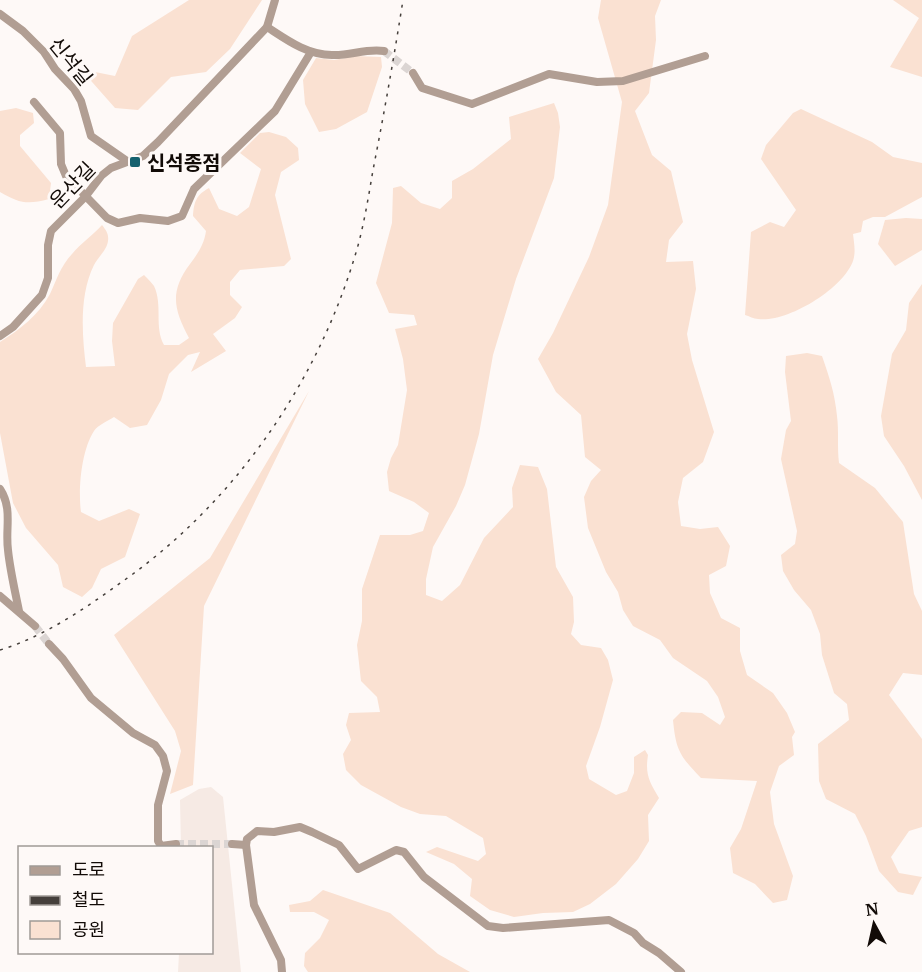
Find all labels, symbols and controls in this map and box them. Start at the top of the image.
street label: 신석길 [44,32,98,90]
place label: 신석종점 [147,150,221,175]
marker: 신석종점 [128,155,142,169]
street label: 운산길 [44,156,100,214]
legend [18,846,213,954]
text: 도로 [72,858,105,881]
text: 철도 [72,888,105,911]
north arrow [844,894,904,954]
text: N [864,898,880,920]
text: 공원 [72,918,105,941]

